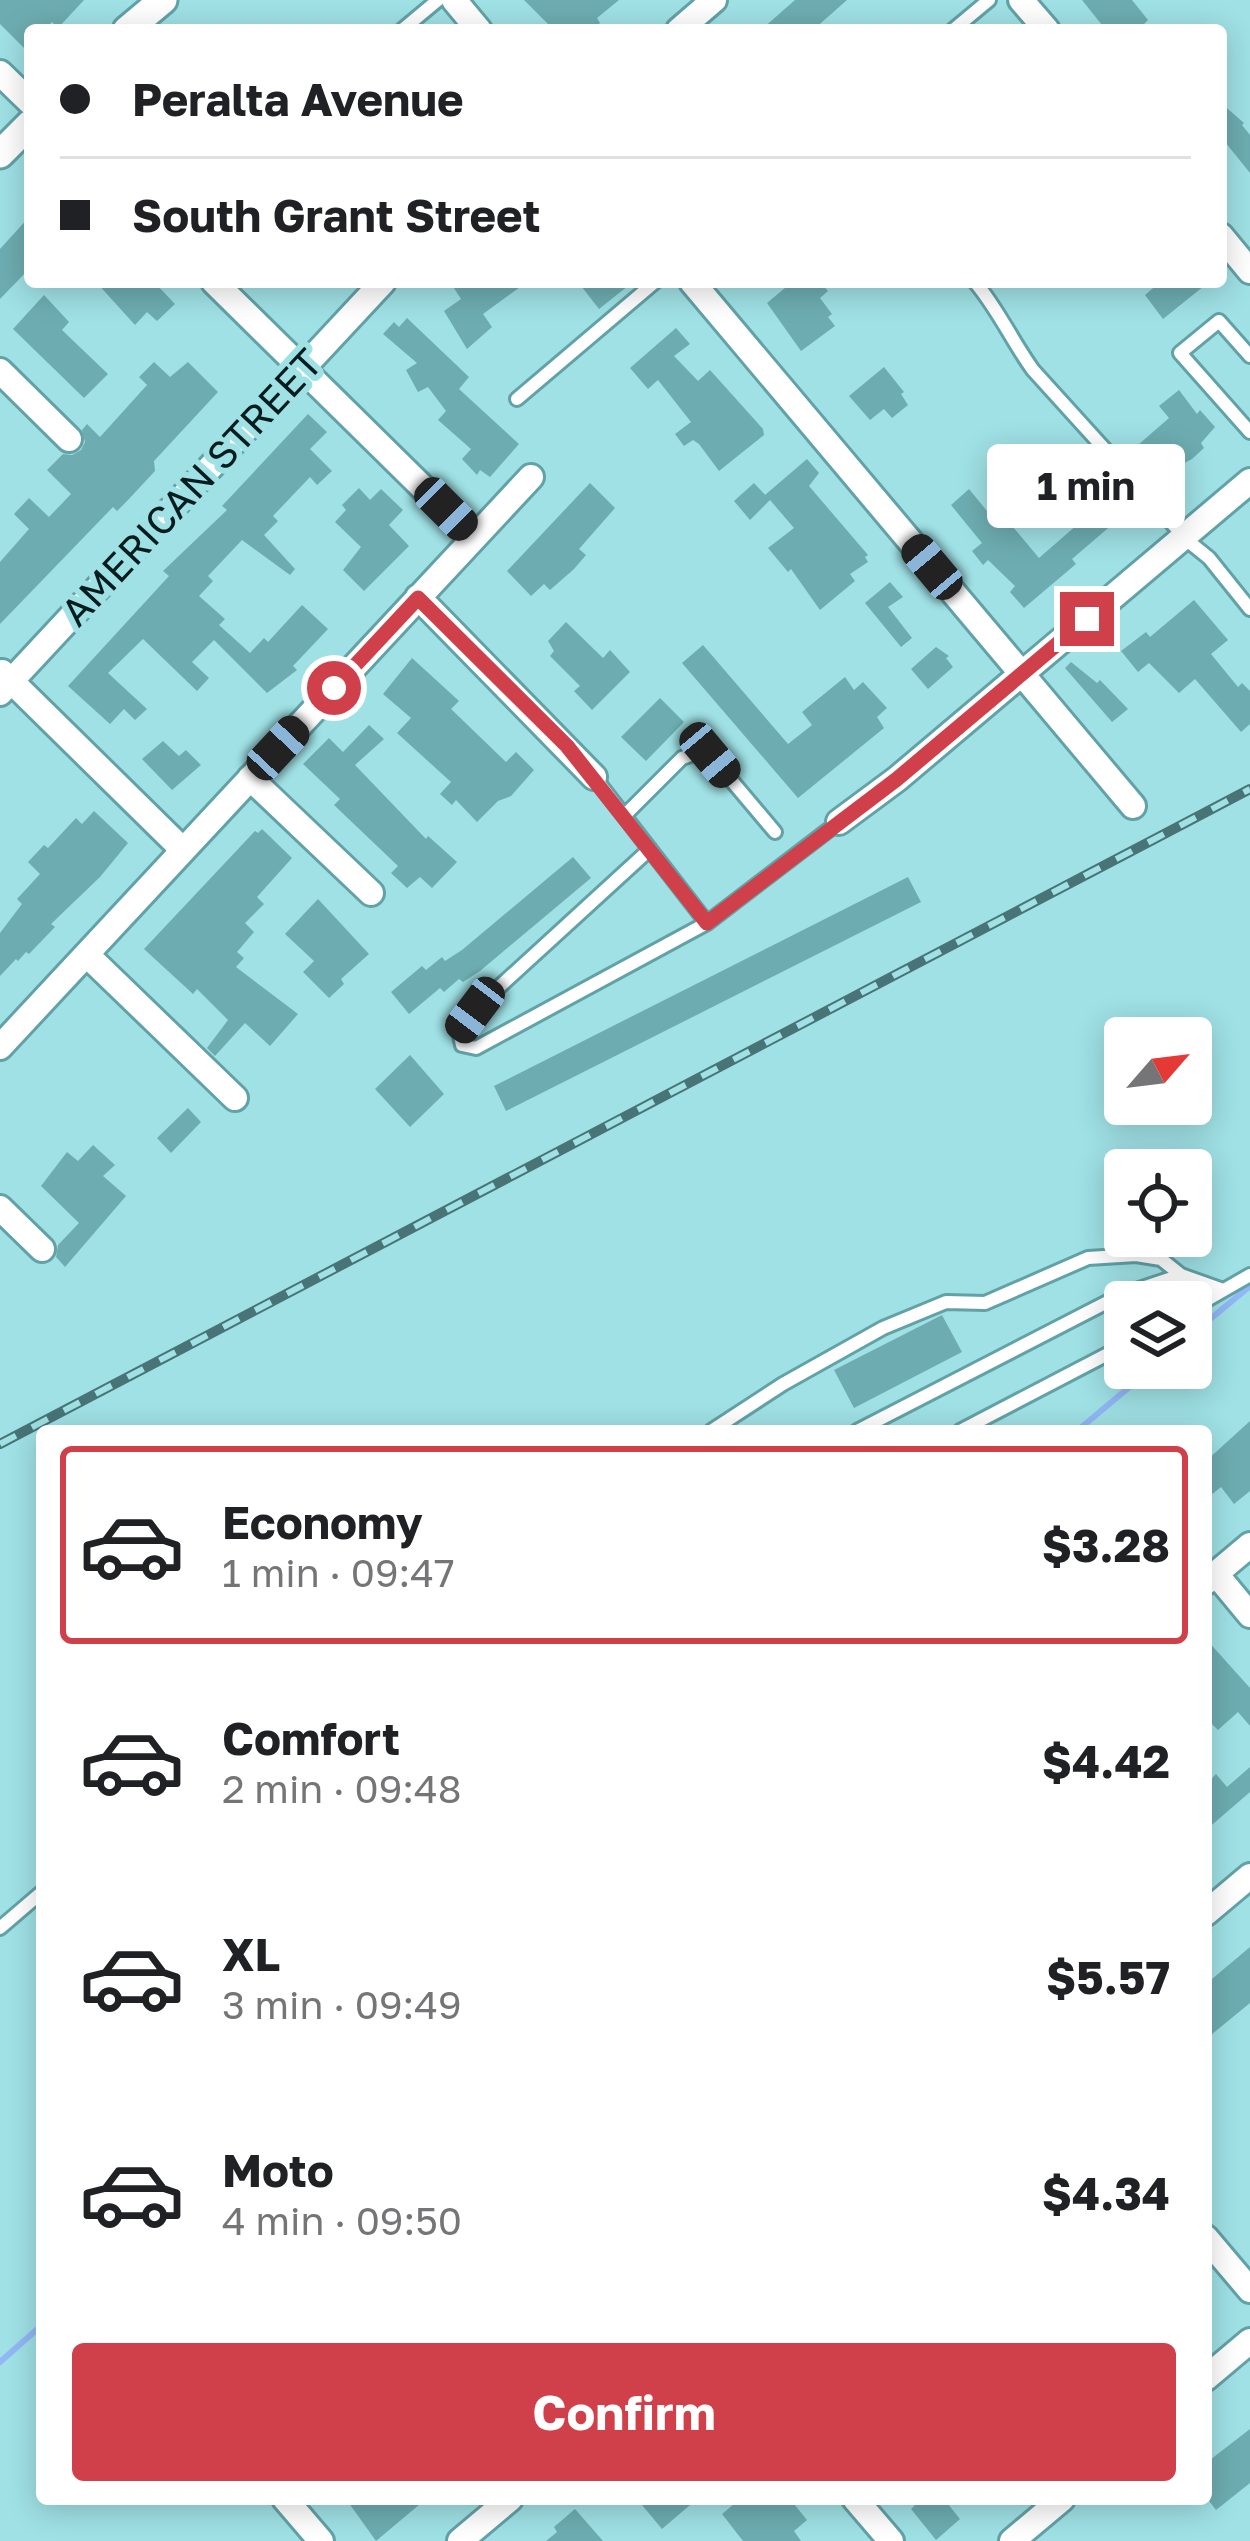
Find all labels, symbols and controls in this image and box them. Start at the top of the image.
text: Peralta Avenue [132,72,464,126]
text: South Grant Street [132,188,540,242]
street label: AMERICAN STREET [51,339,331,635]
callout: 1 min [988,445,1186,529]
text: 1 min [1037,462,1135,509]
car [408,471,484,547]
car [895,528,969,606]
route end [1060,592,1114,646]
route start [307,661,361,715]
car [240,709,316,787]
car [673,716,747,794]
car [439,970,511,1050]
north arrow [1104,1017,1212,1125]
map controls [1104,1017,1212,1389]
button: locate [1104,1149,1212,1257]
button: layers [1104,1281,1212,1389]
icon: car [78,1491,186,1599]
text: Economy [222,1495,423,1549]
text: $3.28 [1042,1518,1170,1572]
text: 1 min · 09:47 [222,1549,455,1596]
icon: car [78,1707,186,1815]
text: Comfort [222,1711,400,1765]
text: $4.42 [1042,1734,1170,1788]
text: 2 min · 09:48 [222,1765,462,1812]
icon: car [78,1923,186,2031]
text: XL [222,1927,280,1981]
text: $5.57 [1046,1950,1170,2004]
text: 3 min · 09:49 [222,1981,462,2028]
icon: car [78,2139,186,2247]
text: Moto [222,2143,334,2197]
text: $4.34 [1042,2166,1170,2220]
text: 4 min · 09:50 [222,2197,462,2244]
button: Confirm [72,2343,1176,2481]

